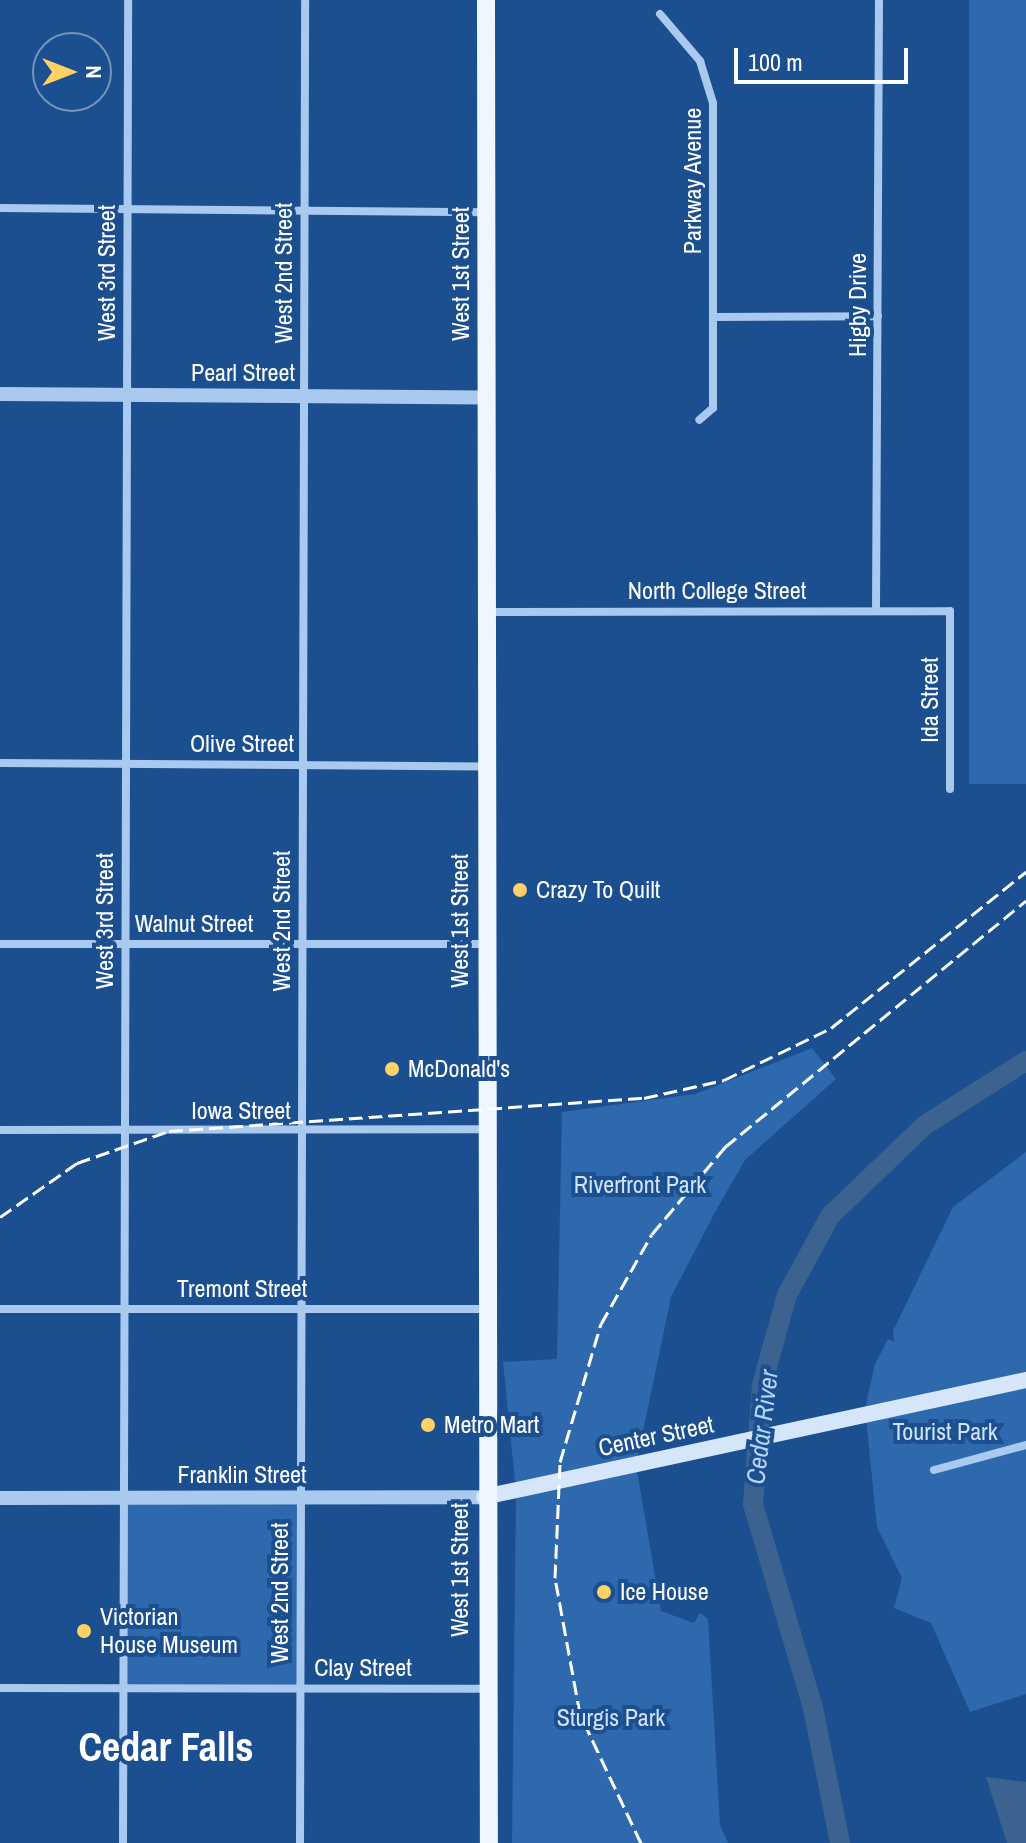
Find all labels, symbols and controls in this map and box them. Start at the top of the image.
north arrow [32,32,112,112]
scale bar [738,32,912,82]
text: 100 m [748,46,803,78]
text: N [79,65,109,79]
street label: Parkway Avenue [679,107,707,255]
street label: West 2nd Street [270,203,298,343]
street label: West 3rd Street [93,205,121,341]
street label: West 1st Street [447,207,475,341]
street label: Higby Drive [844,253,872,357]
street label: Pearl Street [191,359,295,387]
street label: North College Street [628,577,806,605]
street label: Ida Street [916,657,944,743]
street label: Olive Street [190,730,294,758]
street label: West 2nd Street [268,851,296,991]
street label: West 3rd Street [91,853,119,989]
street label: West 1st Street [446,854,474,988]
place label: Crazy To Quilt [536,876,661,904]
marker: Crazy To Quilt [511,881,529,899]
street label: Walnut Street [135,910,253,938]
place label: McDonald's [408,1055,510,1083]
marker: McDonald's [383,1060,401,1078]
street label: Iowa Street [191,1097,291,1125]
park label: Riverfront Park [574,1171,706,1199]
street label: Tremont Street [177,1275,307,1303]
water label: Cedar River [740,1368,784,1486]
street label: Center Street [596,1410,716,1462]
place label: Metro Mart [444,1411,539,1439]
marker: Metro Mart [419,1416,437,1434]
park label: Tourist Park [893,1418,997,1446]
street label: Franklin Street [177,1461,307,1489]
street label: West 1st Street [446,1503,474,1637]
street label: West 2nd Street [266,1523,294,1663]
place label: Ice House [620,1578,709,1606]
marker: Ice House [595,1583,613,1601]
place label: Victorian House Museum [100,1603,238,1659]
marker: Victorian House Museum [75,1622,93,1640]
street label: Clay Street [314,1654,412,1682]
park label: Sturgis Park [557,1704,665,1732]
district label: Cedar Falls [78,1723,254,1771]

